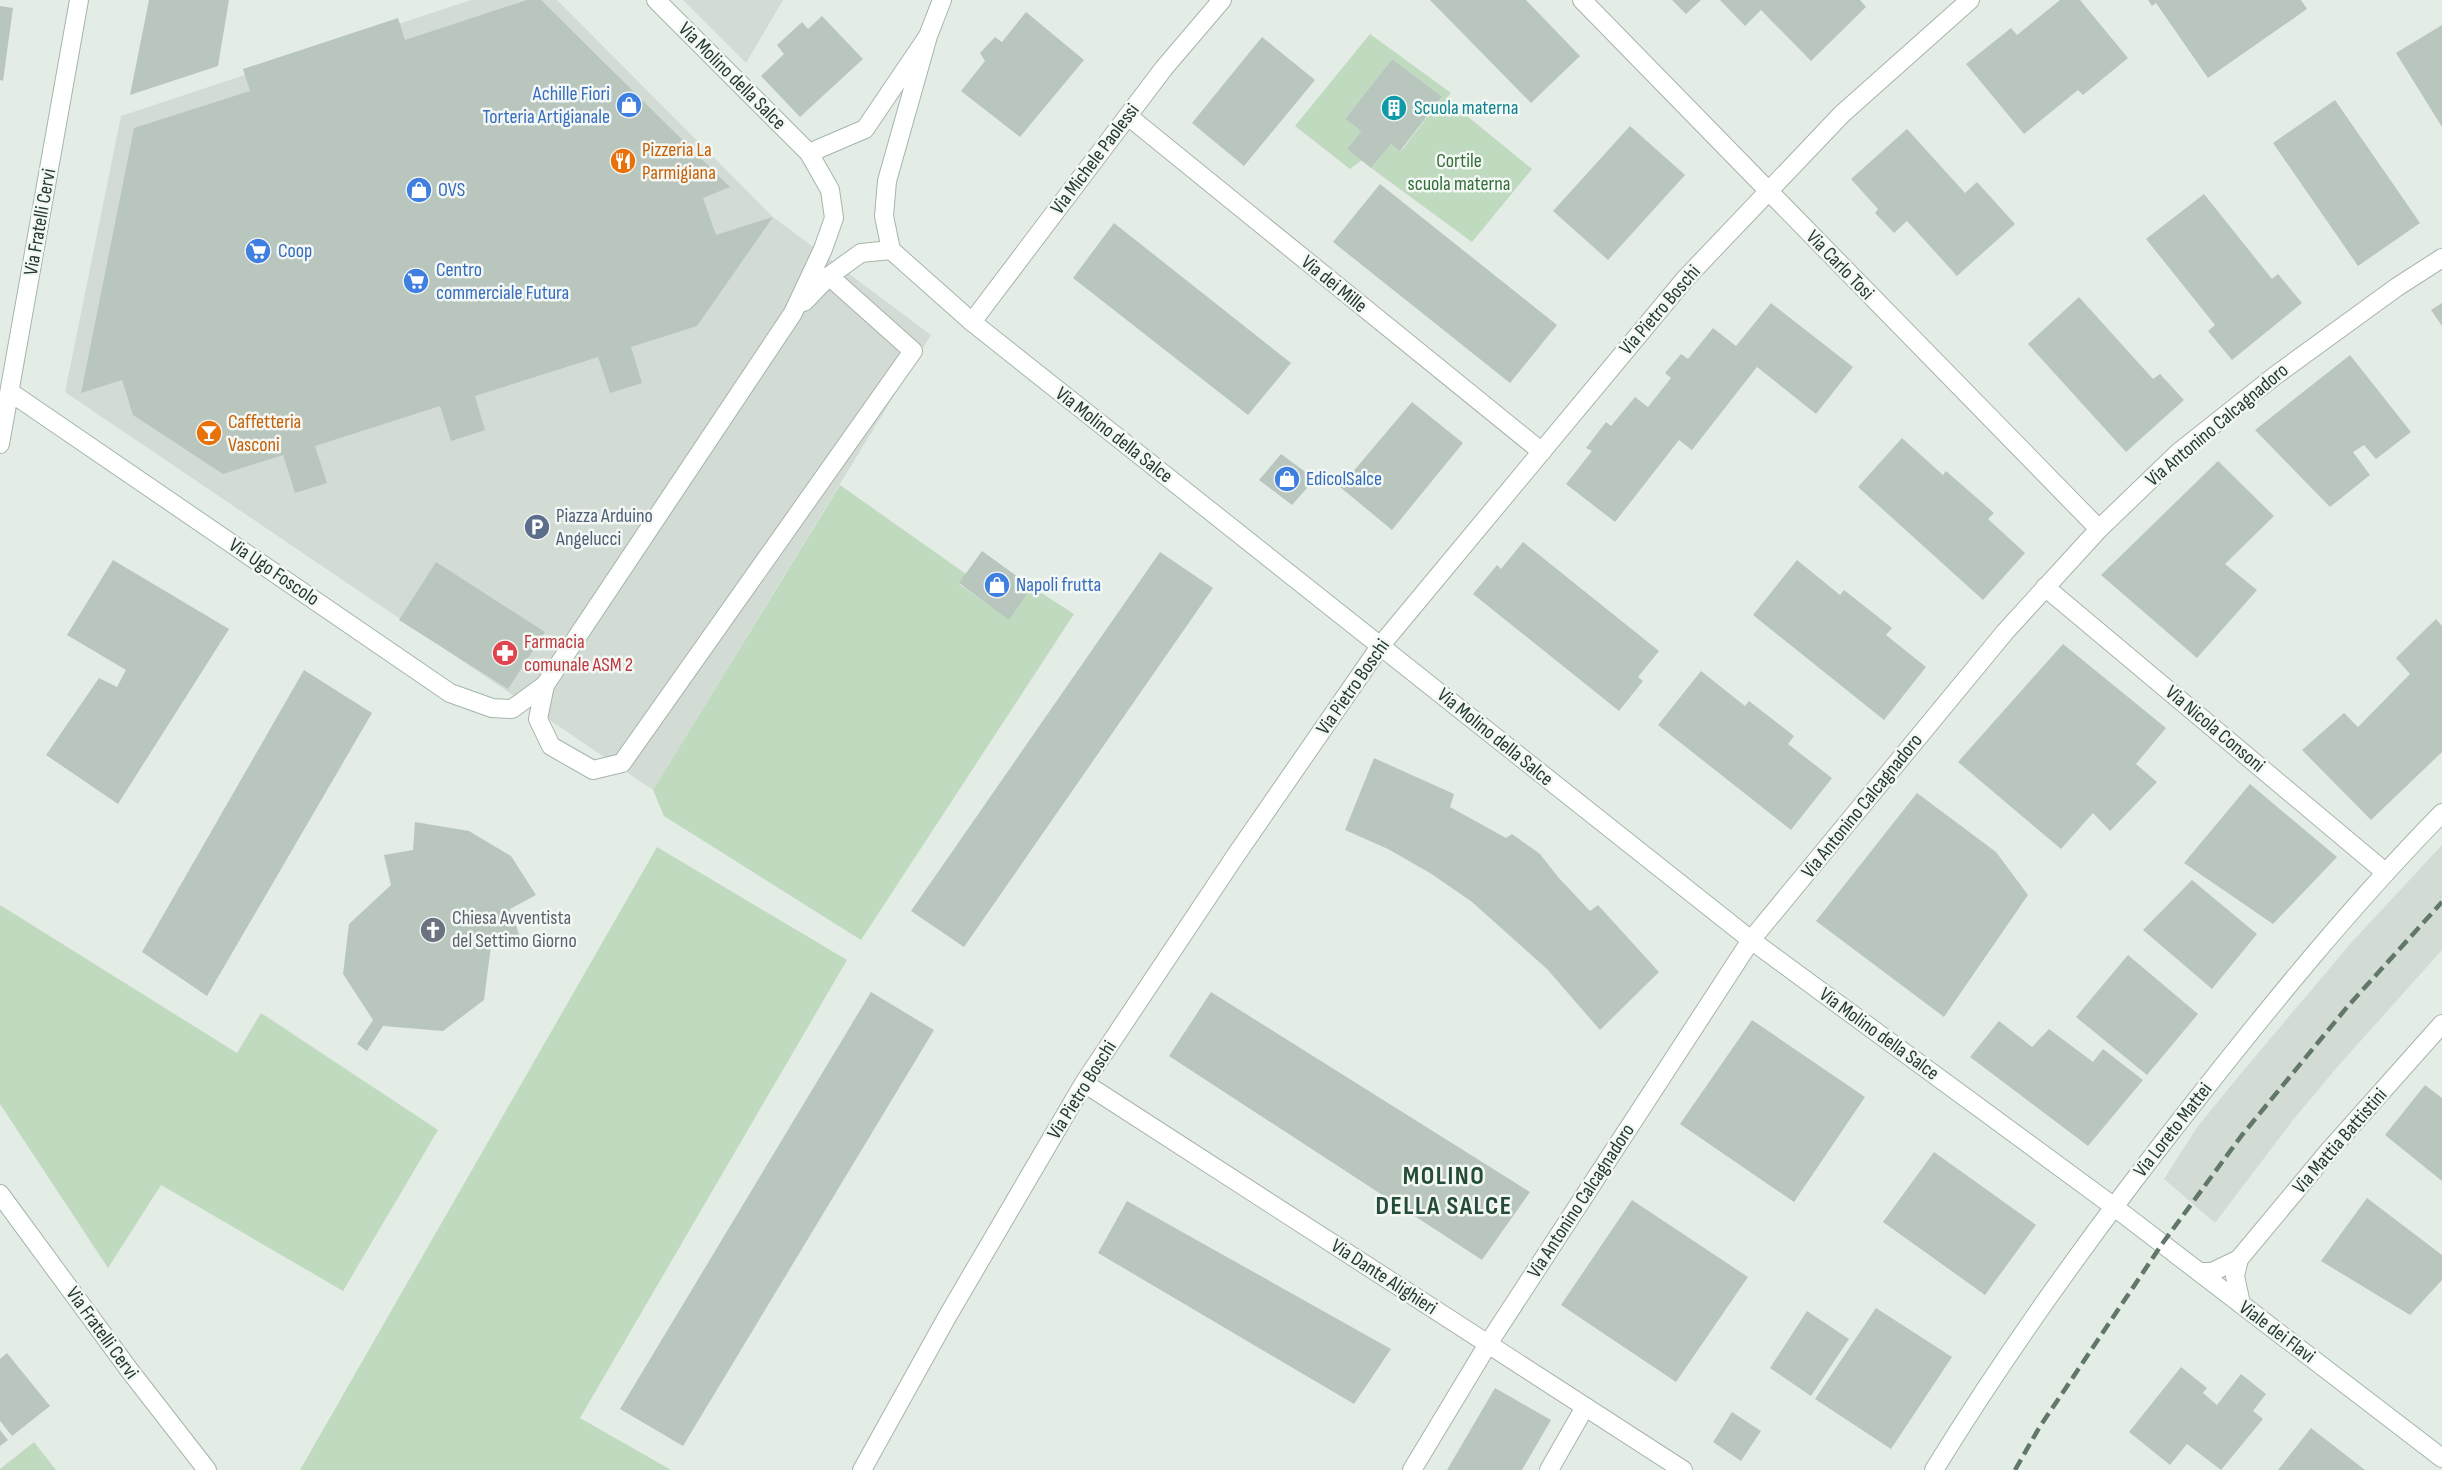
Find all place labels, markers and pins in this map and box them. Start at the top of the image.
place label: Achille Fiori Torteria Artigianale [482,82,610,129]
shop icon: Achille Fiori Torteria Artigianale [614,90,644,120]
building icon: Scuola materna [1379,93,1409,123]
place label: Scuola materna [1414,96,1518,120]
place label: Pizzeria La Parmigiana [642,138,716,185]
restaurant icon: Pizzeria La Parmigiana [608,146,638,176]
shop icon: OVS [404,175,434,205]
place label: OVS [438,178,465,202]
supermarket icon: Coop [243,236,273,266]
place label: Coop [278,239,312,263]
place label: Centro commerciale Futura [436,258,569,305]
supermarket icon: Centro commerciale Futura [401,266,431,296]
place label: Caffetteria Vasconi [228,410,301,457]
bar icon: Caffetteria Vasconi [194,418,224,448]
shop icon: EdicolSalce [1272,464,1302,494]
place label: EdicolSalce [1306,467,1382,491]
place label: Piazza Arduino Angelucci [555,504,653,551]
parking icon: Piazza Arduino Angelucci [522,512,552,542]
shop icon: Napoli frutta [982,570,1012,600]
place label: Napoli frutta [1016,573,1101,597]
place label: Farmacia comunale ASM 2 [524,630,633,677]
pharmacy icon: Farmacia comunale ASM 2 [490,638,520,668]
place label: Chiesa Avventista del Settimo Giorno [452,906,577,953]
church icon: Chiesa Avventista del Settimo Giorno [418,915,448,945]

